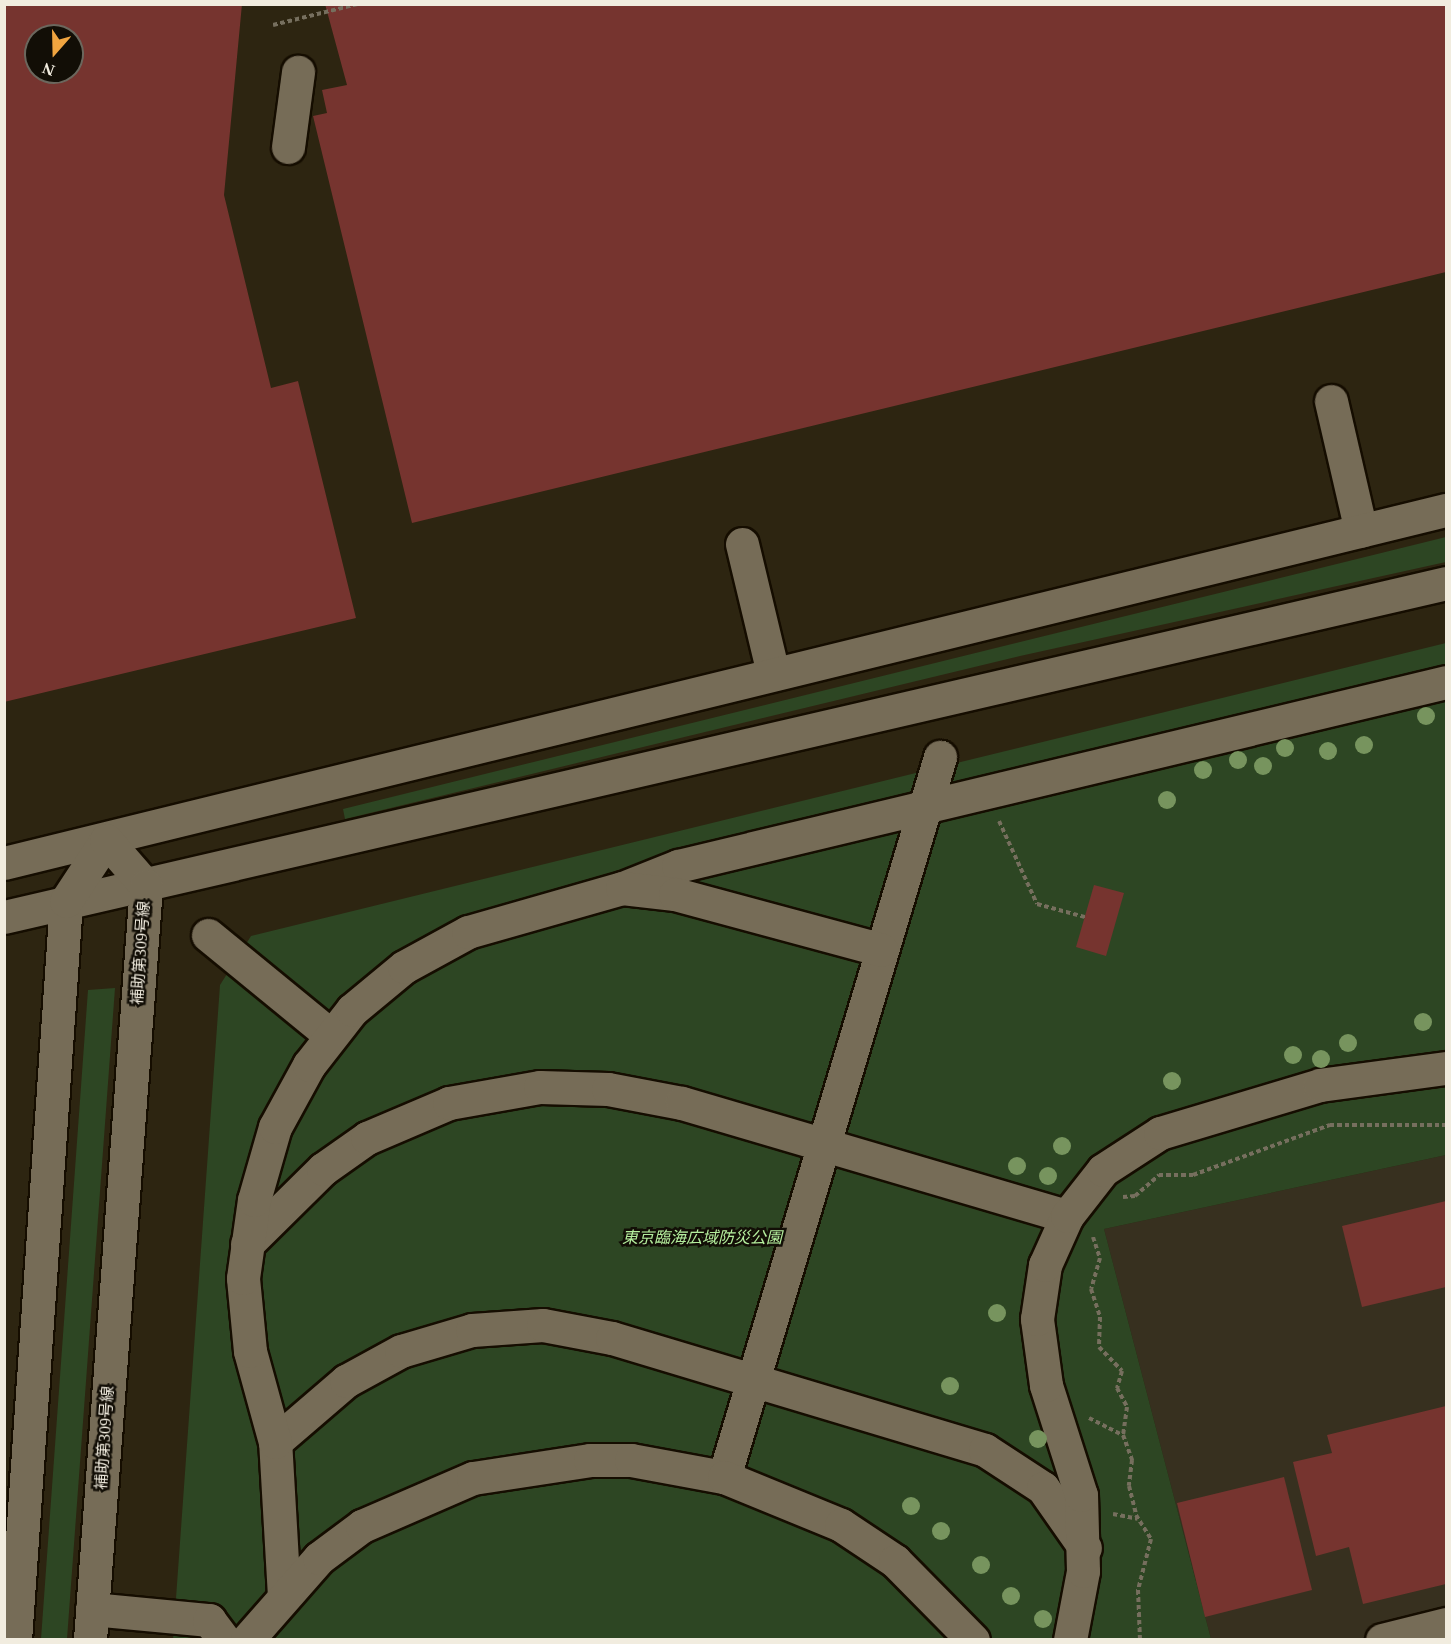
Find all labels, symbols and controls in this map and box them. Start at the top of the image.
north arrow [24,24,84,84]
text: N [40,60,57,79]
street label: 補助第309号線 [128,900,154,1006]
park label: 東京臨海広域防災公園 [622,1228,782,1248]
street label: 補助第309号線 [92,1385,118,1491]

